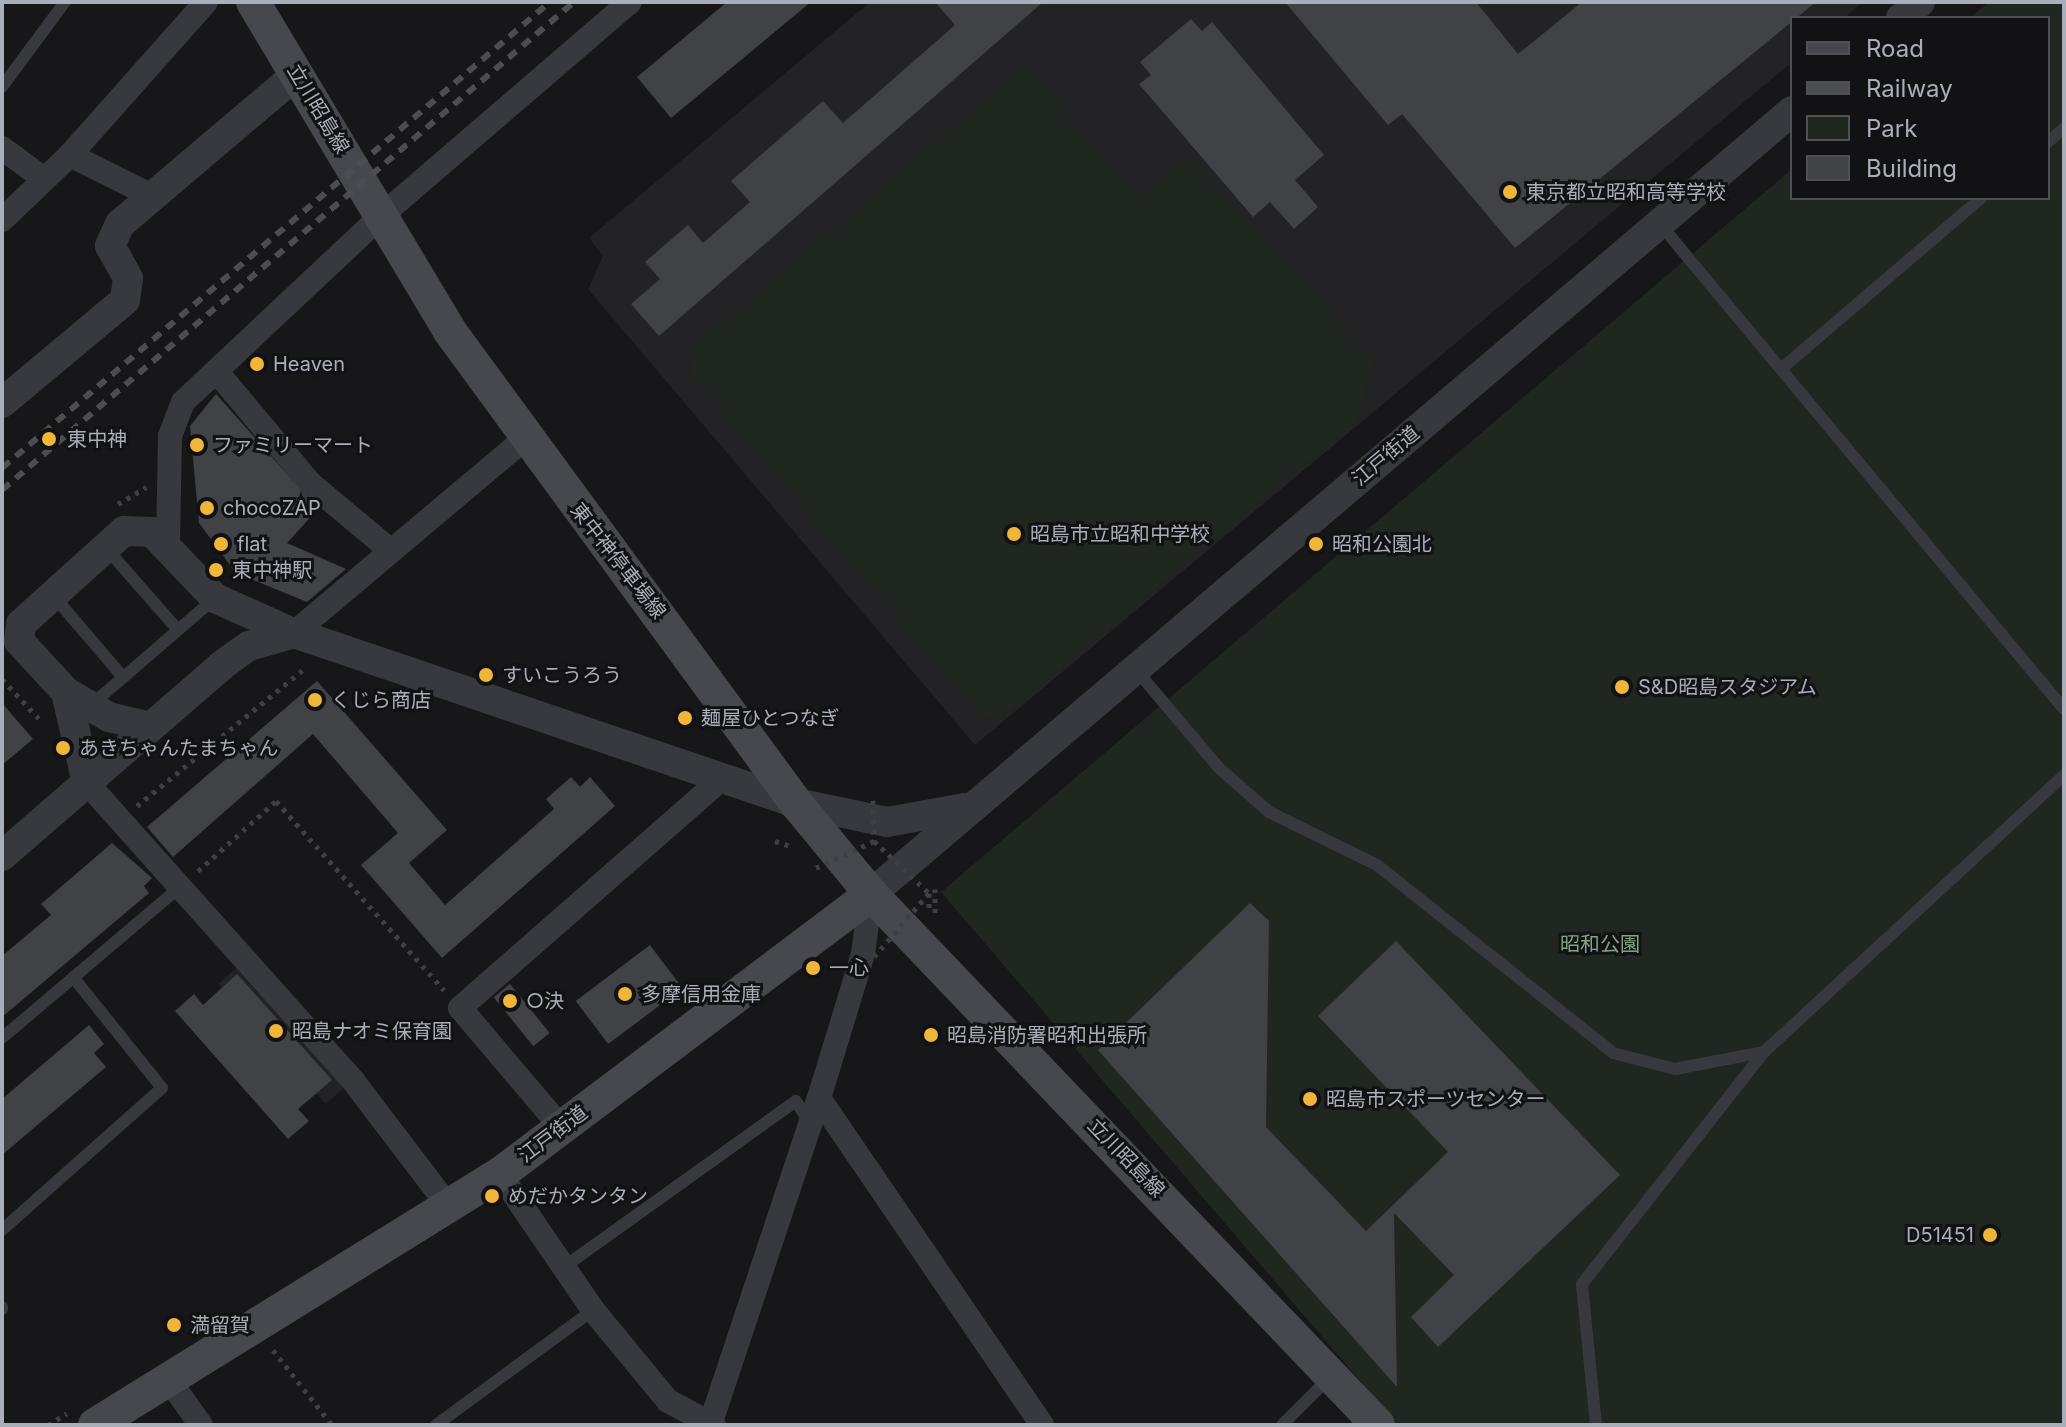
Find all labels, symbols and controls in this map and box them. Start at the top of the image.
legend [1790,16,2050,200]
text: Road [1866,34,1924,63]
street label: 立川昭島線 [282,60,354,158]
text: Railway [1866,74,1953,103]
text: Park [1866,114,1917,143]
text: Building [1866,154,1957,183]
place label: 東京都立昭和高等学校 [1526,180,1726,204]
marker: 東京都立昭和高等学校 [1501,183,1519,201]
place label: Heaven [273,352,345,376]
marker: Heaven [248,355,266,373]
street label: 江戸街道 [1348,421,1424,491]
place label: 東中神 [67,427,127,451]
marker: 東中神 [38,428,60,450]
place label: ファミリーマート [213,433,373,457]
marker: ファミリーマート [188,436,206,454]
place label: chocoZAP [223,496,321,520]
street label: 東中神停車場線 [565,498,671,624]
marker: chocoZAP [198,499,216,517]
place label: 昭島市立昭和中学校 [1030,522,1210,546]
marker: 昭島市立昭和中学校 [1005,525,1023,543]
place label: flat [237,532,267,556]
place label: 昭和公園北 [1332,532,1432,556]
marker: flat [212,535,230,553]
marker: 昭和公園北 [1307,535,1325,553]
place label: 東中神駅 [232,558,312,582]
marker: 東中神駅 [207,561,225,579]
place label: すいこうろう [502,663,622,687]
marker: すいこうろう [477,666,495,684]
place label: S&D昭島スタジアム [1638,675,1818,699]
marker: S&D昭島スタジアム [1613,678,1631,696]
place label: くじら商店 [331,688,431,712]
marker: くじら商店 [306,691,324,709]
place label: 麺屋ひとつなぎ [701,706,841,730]
marker: 麺屋ひとつなぎ [676,709,694,727]
place label: あきちゃんたまちゃん [79,736,279,760]
marker: あきちゃんたまちゃん [54,739,72,757]
park label: 昭和公園 [1560,932,1640,956]
place label: 一心 [829,956,869,980]
marker: 一心 [804,959,822,977]
place label: 多摩信用金庫 [641,982,761,1006]
marker: 多摩信用金庫 [616,985,634,1003]
place label: ○決 [526,989,564,1013]
marker: ○決 [501,992,519,1010]
place label: 昭島ナオミ保育園 [292,1019,452,1043]
marker: 昭島ナオミ保育園 [267,1022,285,1040]
place label: 昭島消防署昭和出張所 [947,1023,1147,1047]
marker: 昭島消防署昭和出張所 [922,1026,940,1044]
place label: 昭島市スポーツセンター [1326,1087,1546,1111]
marker: 昭島市スポーツセンター [1301,1090,1319,1108]
street label: 江戸街道 [514,1100,592,1168]
street label: 立川昭島線 [1083,1114,1169,1202]
place label: めだかタンタン [508,1184,648,1208]
marker: めだかタンタン [483,1187,501,1205]
place label: D51451 [1906,1223,1974,1247]
marker: D51451 [1981,1226,1999,1244]
place label: 満留賀 [190,1313,250,1337]
marker: 満留賀 [165,1316,183,1334]

